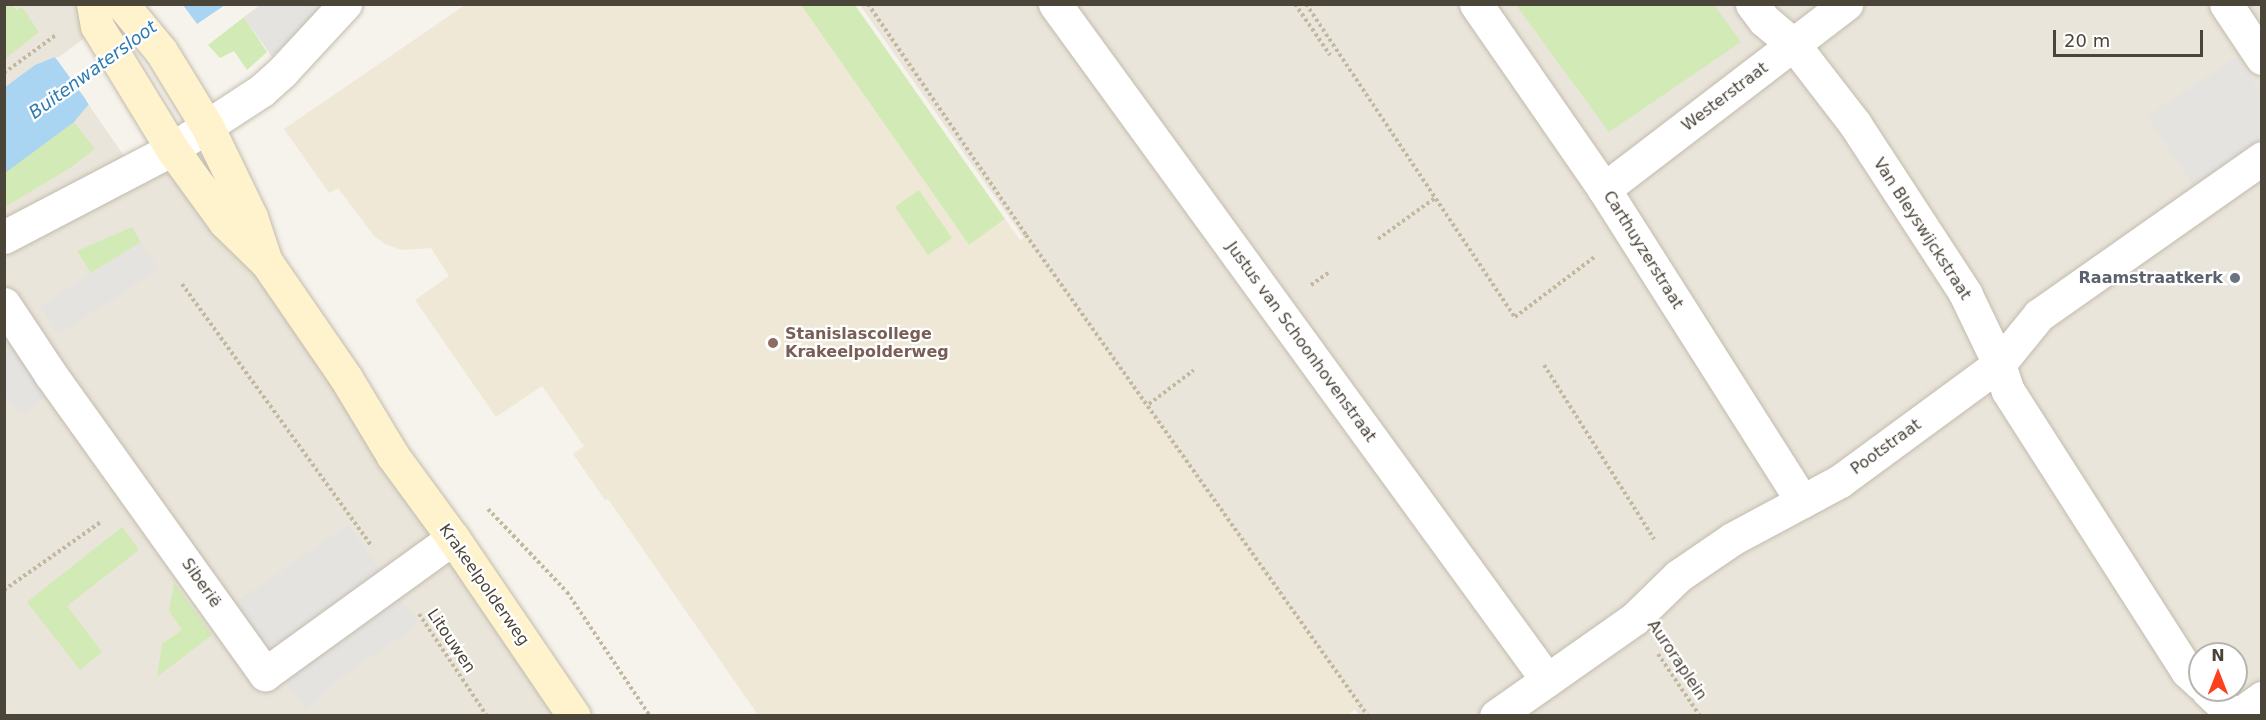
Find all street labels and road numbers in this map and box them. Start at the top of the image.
street label: Westerstraat [1678,58,1772,136]
street label: Van Bleyswijckstraat [1869,155,1975,303]
street label: Carthuyzerstraat [1599,187,1687,313]
street label: Justus van Schoonhovenstraat [1222,238,1380,446]
street label: Pootstraat [1847,415,1925,479]
street label: Krakeelpolderweg [435,521,533,649]
street label: Siberië [177,555,225,611]
street label: Litouwen [423,606,479,676]
street label: Auroraplein [1643,616,1711,704]

